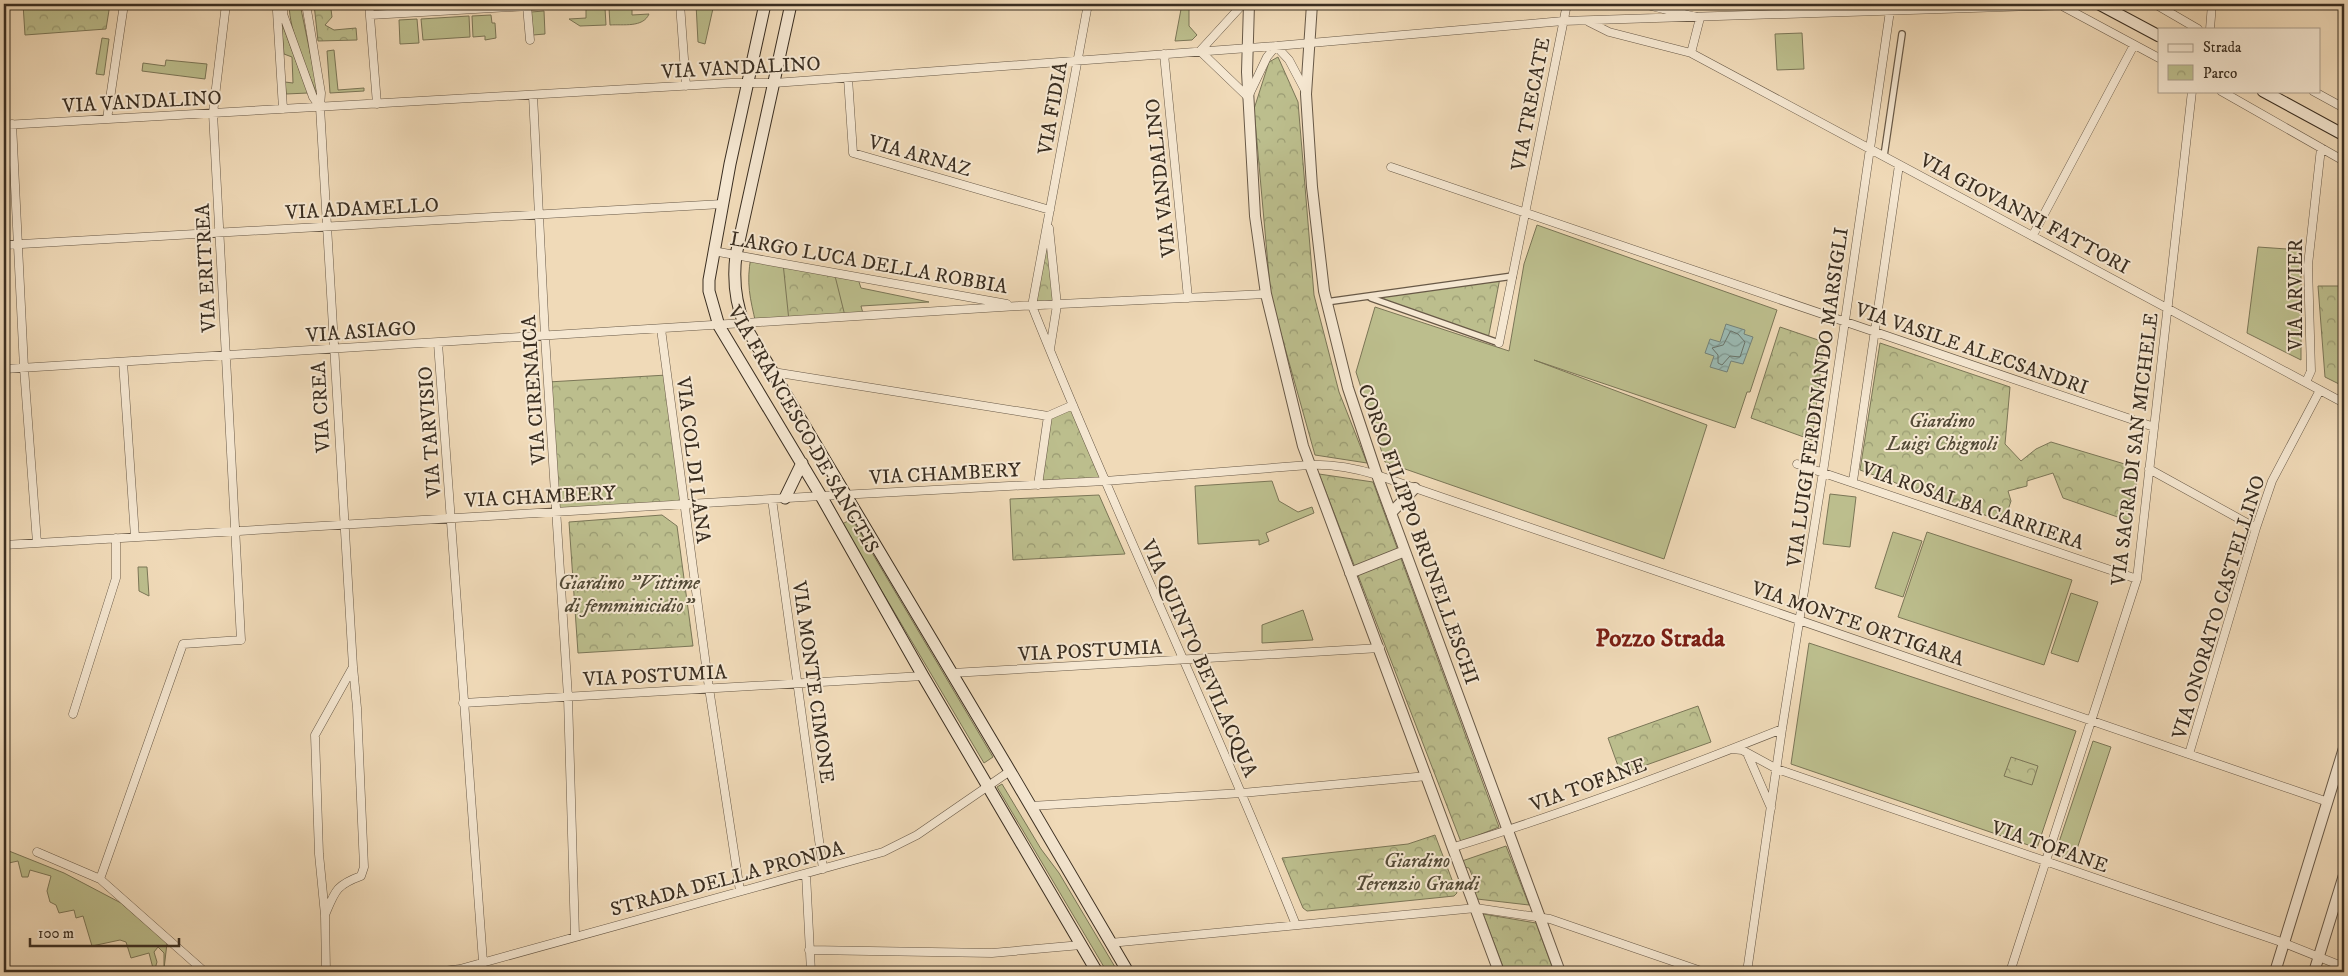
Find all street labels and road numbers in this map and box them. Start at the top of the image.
street label: VIA TRECATE [1506,35,1557,174]
street label: VIA VANDALINO [660,52,821,85]
street label: VIA FIDIA [1033,60,1074,158]
street label: VIA VANDALINO [61,86,222,119]
street label: VIA VANDALINO [1141,97,1182,259]
street label: VIA ARNAZ [864,130,974,183]
street label: VIA GIOVANNI FATTORI [1914,148,2133,280]
street label: VIA ADAMELLO [284,193,439,226]
street label: VIA ERITREA [191,203,222,334]
street label: VIA LUIGI FERDINANDO MARSIGLI [1782,226,1855,570]
street label: LARGO LUCA DELLA ROBBIA [728,227,1010,300]
street label: VIA ARVIER [2284,239,2309,352]
street label: VIA VASILE ALECSANDRI [1851,297,2091,401]
street label: VIA FRANCESCO DE SANCTIS [721,301,884,558]
street label: VIA SACRA DI SAN MICHELE [2106,311,2165,588]
street label: VIA CIRENAICA [517,314,552,466]
street label: VIA ASIAGO [304,316,417,349]
street label: VIA CREA [307,360,336,454]
street label: VIA TARVISIO [413,365,448,500]
street label: VIA COL DI LANA [670,375,715,545]
street label: CORSO FILIPPO BRUNELLESCHI [1352,381,1484,688]
street label: VIA ROSALBA CARRIERA [1857,456,2087,556]
street label: VIA CHAMBERY [868,458,1022,491]
street label: VIA ONORATO CASTELLINO [2167,473,2272,743]
street label: VIA CHAMBERY [463,481,617,514]
street label: VIA QUINTO BEVILACQUA [1135,535,1262,781]
street label: VIA MONTE ORTIGARA [1747,576,1967,673]
street label: VIA MONTE CIMONE [786,578,839,785]
street label: VIA POSTUMIA [1016,635,1163,668]
street label: VIA POSTUMIA [581,660,728,693]
street label: VIA TOFANE [1526,753,1650,818]
street label: VIA TOFANE [1987,815,2111,879]
street label: STRADA DELLA PRONDA [608,836,847,923]

